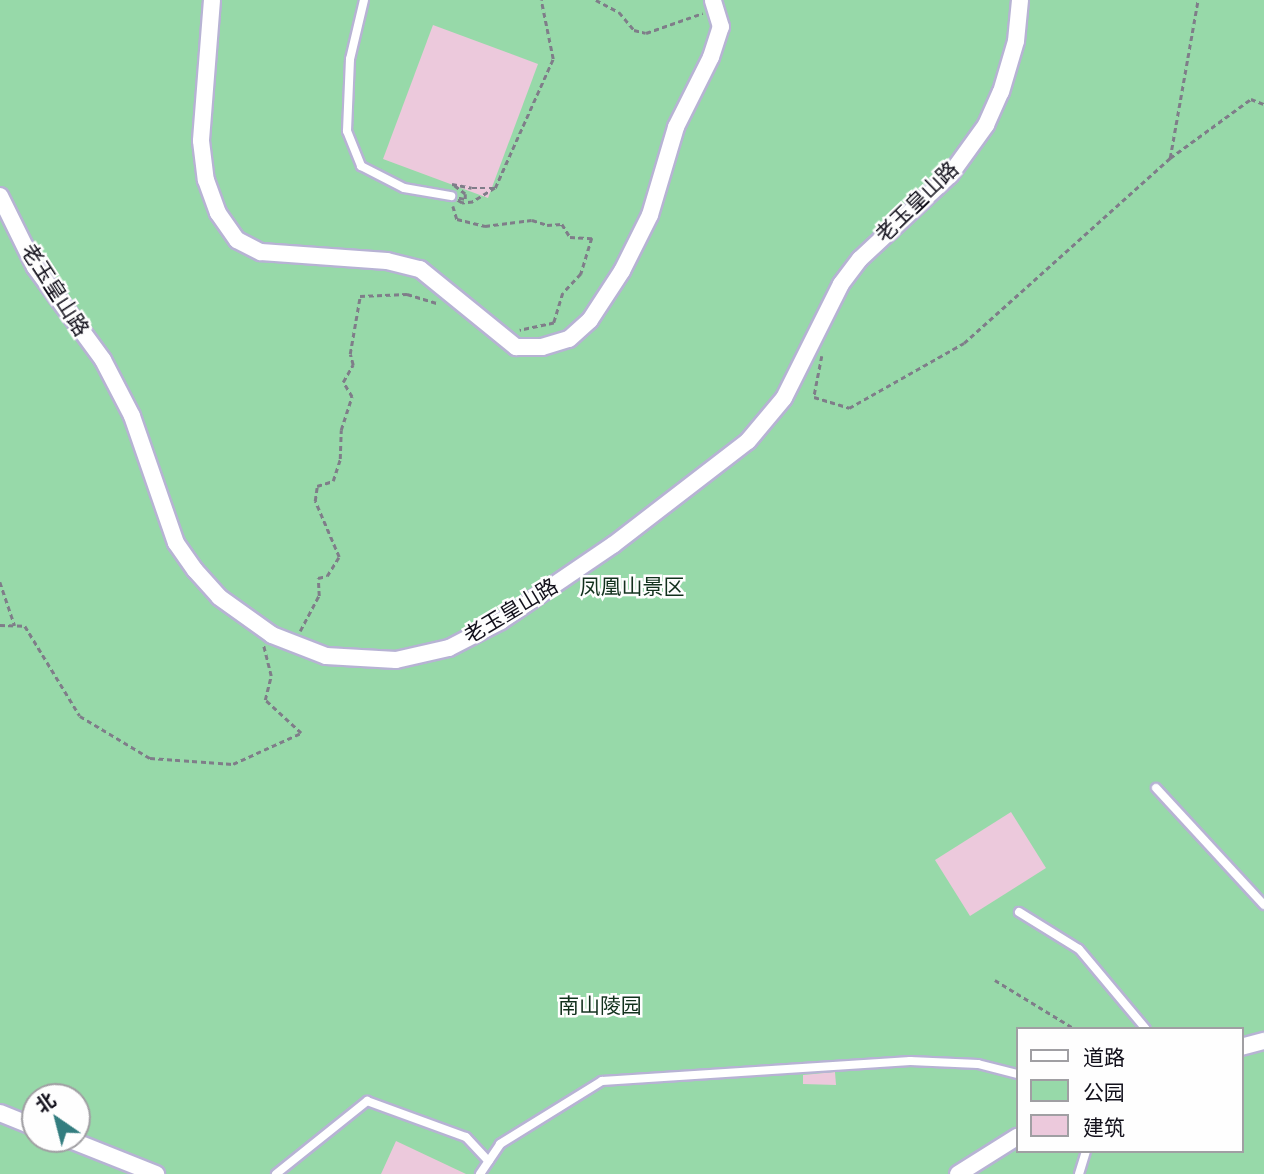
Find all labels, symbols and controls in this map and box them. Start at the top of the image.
street label: 老玉皇山路 [870,156,964,248]
street label: 老玉皇山路 [16,239,94,341]
street label: 老玉皇山路 [460,573,562,649]
park label: 凤凰山景区 [580,574,684,600]
park label: 南山陵园 [558,993,642,1019]
legend [1016,1027,1243,1153]
text: 道路 [1083,1045,1125,1070]
text: 公园 [1083,1080,1125,1105]
north arrow [21,1083,91,1153]
text: 北 [31,1088,59,1117]
text: 建筑 [1083,1115,1125,1140]

